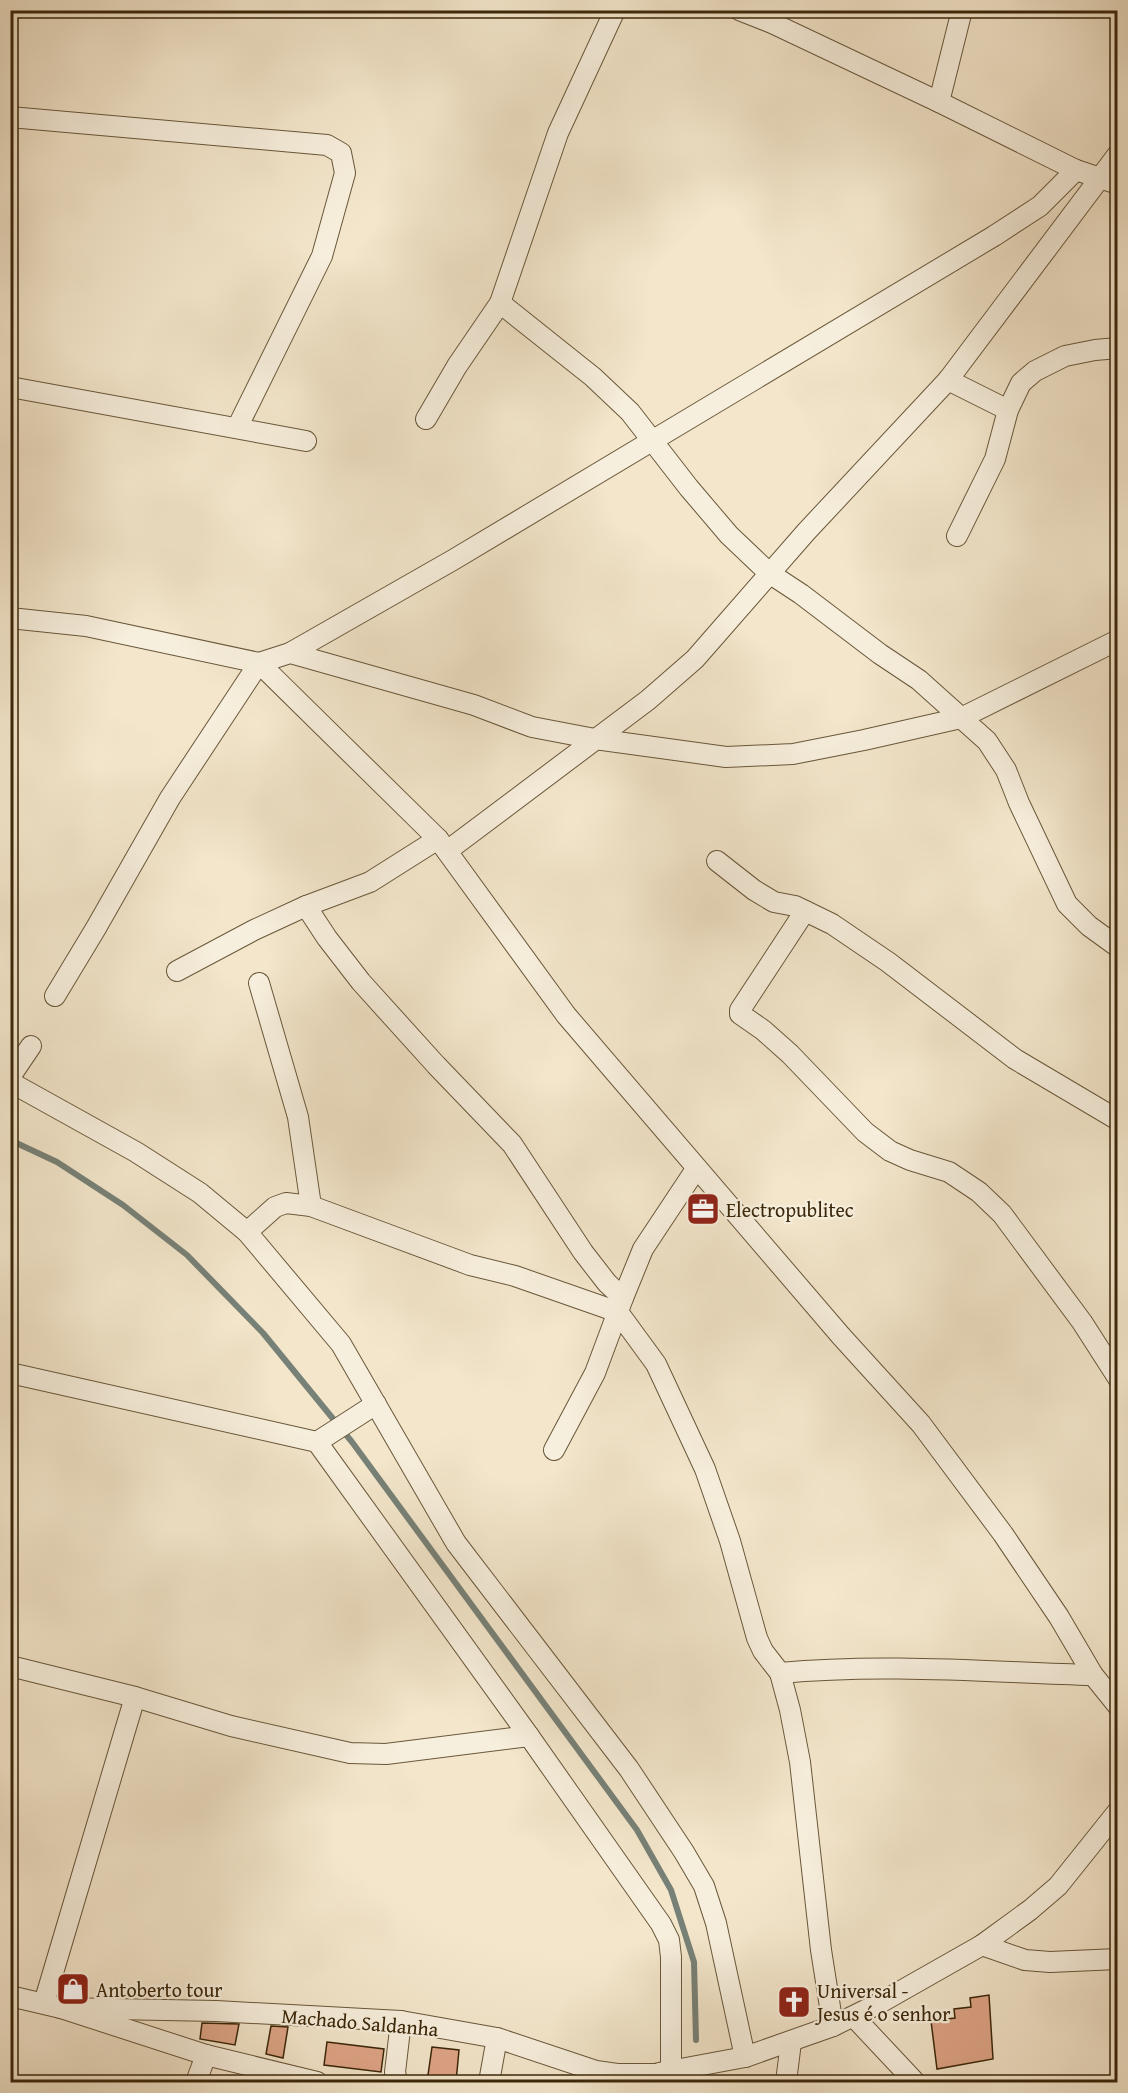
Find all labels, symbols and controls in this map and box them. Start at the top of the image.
office icon: Electropublitec [685,1191,721,1227]
place label: Electropublitec [726,1195,854,1224]
shop icon: Antoberto tour [55,1971,91,2007]
place label: Antoberto tour [96,1975,223,2004]
place label: Universal - Jesus é o senhor [814,1976,950,2028]
church icon: Universal - Jesus é o senhor [776,1984,812,2020]
street label: Machado Saldanha [280,2001,440,2043]

